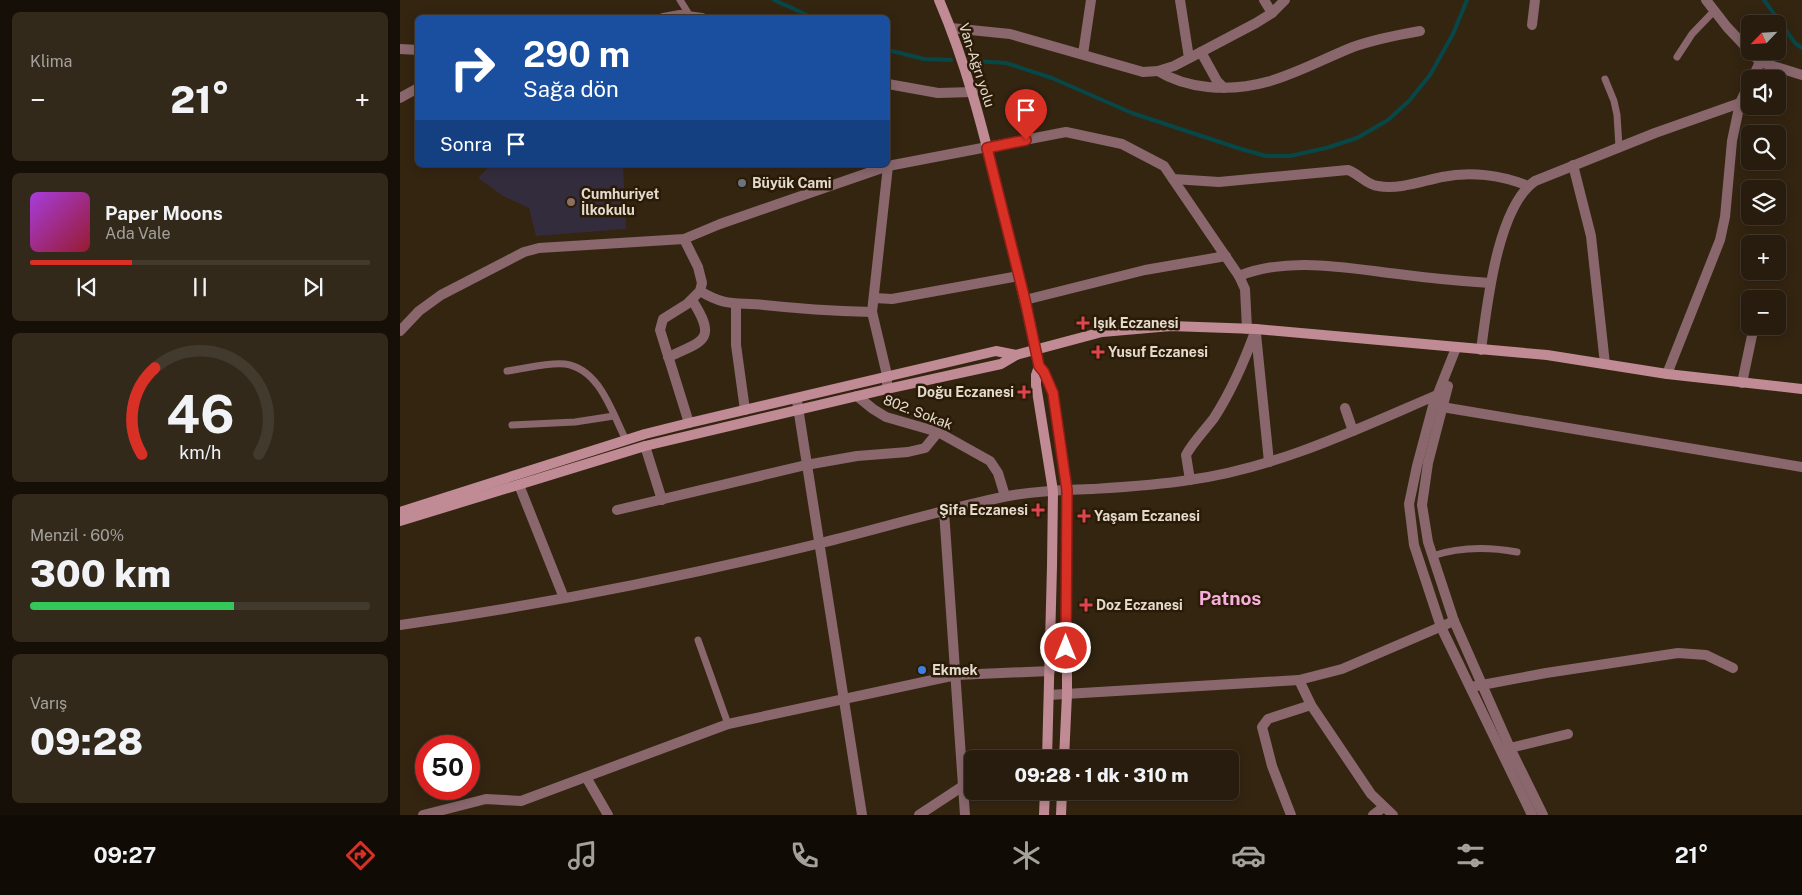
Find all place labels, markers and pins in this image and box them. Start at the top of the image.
pin [1005,89,1047,140]
place label: Büyük Cami [752,175,831,191]
marker: Büyük Cami [736,177,748,189]
place label: Cumhuriyet İlkokulu [581,186,660,218]
marker: Cumhuriyet İlkokulu [565,196,577,208]
place label: Işık Eczanesi [1093,315,1178,331]
marker: Işık Eczanesi [1077,317,1089,329]
place label: Yusuf Eczanesi [1108,344,1208,360]
marker: Yusuf Eczanesi [1092,346,1104,358]
place label: Doğu Eczanesi [917,384,1014,400]
marker: Doğu Eczanesi [1018,386,1030,398]
place label: Şifa Eczanesi [939,502,1028,518]
marker: Şifa Eczanesi [1032,504,1044,516]
place label: Yaşam Eczanesi [1094,508,1200,524]
marker: Yaşam Eczanesi [1078,510,1090,522]
place label: Doz Eczanesi [1096,597,1183,613]
marker: Doz Eczanesi [1080,599,1092,611]
place label: Ekmek [932,662,978,678]
marker: Ekmek [916,664,928,676]

